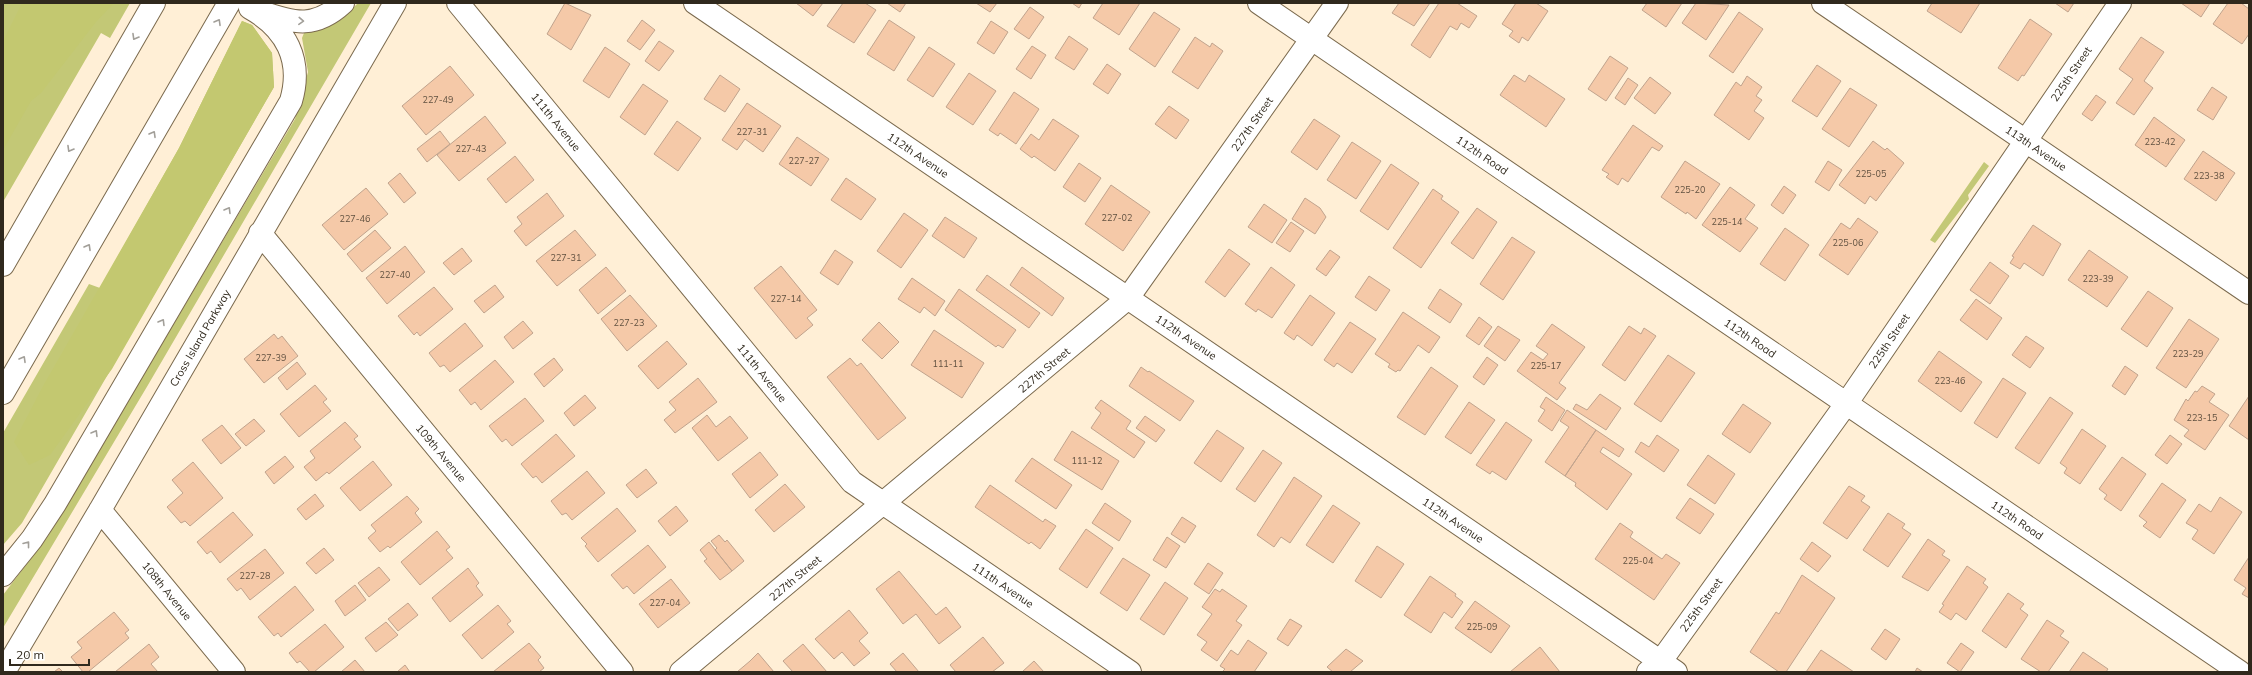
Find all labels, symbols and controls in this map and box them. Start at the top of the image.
one-way arrow [298,17,304,26]
one-way arrow [213,19,220,26]
one-way arrow [132,33,139,40]
street label: 225th Street [2047,44,2095,104]
street label: 111th Avenue [528,90,584,154]
house number: 227-49 [423,94,453,105]
street label: 227th Street [1228,94,1276,154]
street label: 113th Avenue [2003,122,2069,174]
house number: 227-31 [737,126,767,137]
street label: 112th Avenue [885,129,951,181]
one-way arrow [148,131,155,138]
street label: 112th Road [1453,132,1511,178]
house number: 223-42 [2145,136,2175,147]
house number: 227-43 [456,143,486,154]
one-way arrow [67,145,74,152]
house number: 227-27 [789,155,819,166]
house number: 225-05 [1856,168,1887,179]
house number: 223-38 [2194,170,2224,181]
house number: 225-20 [1675,184,1705,195]
one-way arrow [224,207,231,214]
house number: 227-02 [1102,212,1132,223]
house number: 227-46 [340,213,370,224]
house number: 225-14 [1712,216,1743,227]
house number: 225-06 [1833,237,1863,248]
one-way arrow [83,244,90,251]
house number: 227-31 [551,252,581,263]
house number: 227-40 [380,269,410,280]
house number: 223-39 [2083,273,2113,284]
street label: Cross Island Parkway [166,287,234,389]
house number: 227-14 [771,293,802,304]
street label: 112th Avenue [1153,311,1219,363]
street label: 225th Street [1865,311,1913,371]
street label: 112th Road [1721,315,1779,361]
house number: 227-23 [614,317,644,328]
one-way arrow [157,319,164,326]
street label: 111th Avenue [734,341,790,405]
street label: 227th Street [1015,344,1073,396]
house number: 223-29 [2173,348,2203,359]
house number: 227-39 [256,352,286,363]
one-way arrow [18,356,25,363]
house number: 111-11 [933,358,963,369]
house number: 225-17 [1531,360,1561,371]
house number: 223-46 [1935,375,1965,386]
house number: 223-15 [2187,412,2218,423]
street label: 109th Avenue [413,421,469,485]
one-way arrow [91,430,98,437]
house number: 111-12 [1072,455,1102,466]
street label: 112th Avenue [1420,494,1486,546]
street label: 112th Road [1988,497,2046,543]
one-way arrow [23,542,30,549]
street label: 227th Street [766,552,824,604]
house number: 225-04 [1623,555,1654,566]
street label: 108th Avenue [139,559,195,623]
street label: 111th Avenue [970,559,1036,611]
house number: 227-28 [240,570,270,581]
street label: 225th Street [1677,575,1725,635]
house number: 227-04 [650,597,681,608]
house number: 225-09 [1467,621,1497,632]
scale bar [10,641,89,667]
text: 20 m [16,647,44,662]

